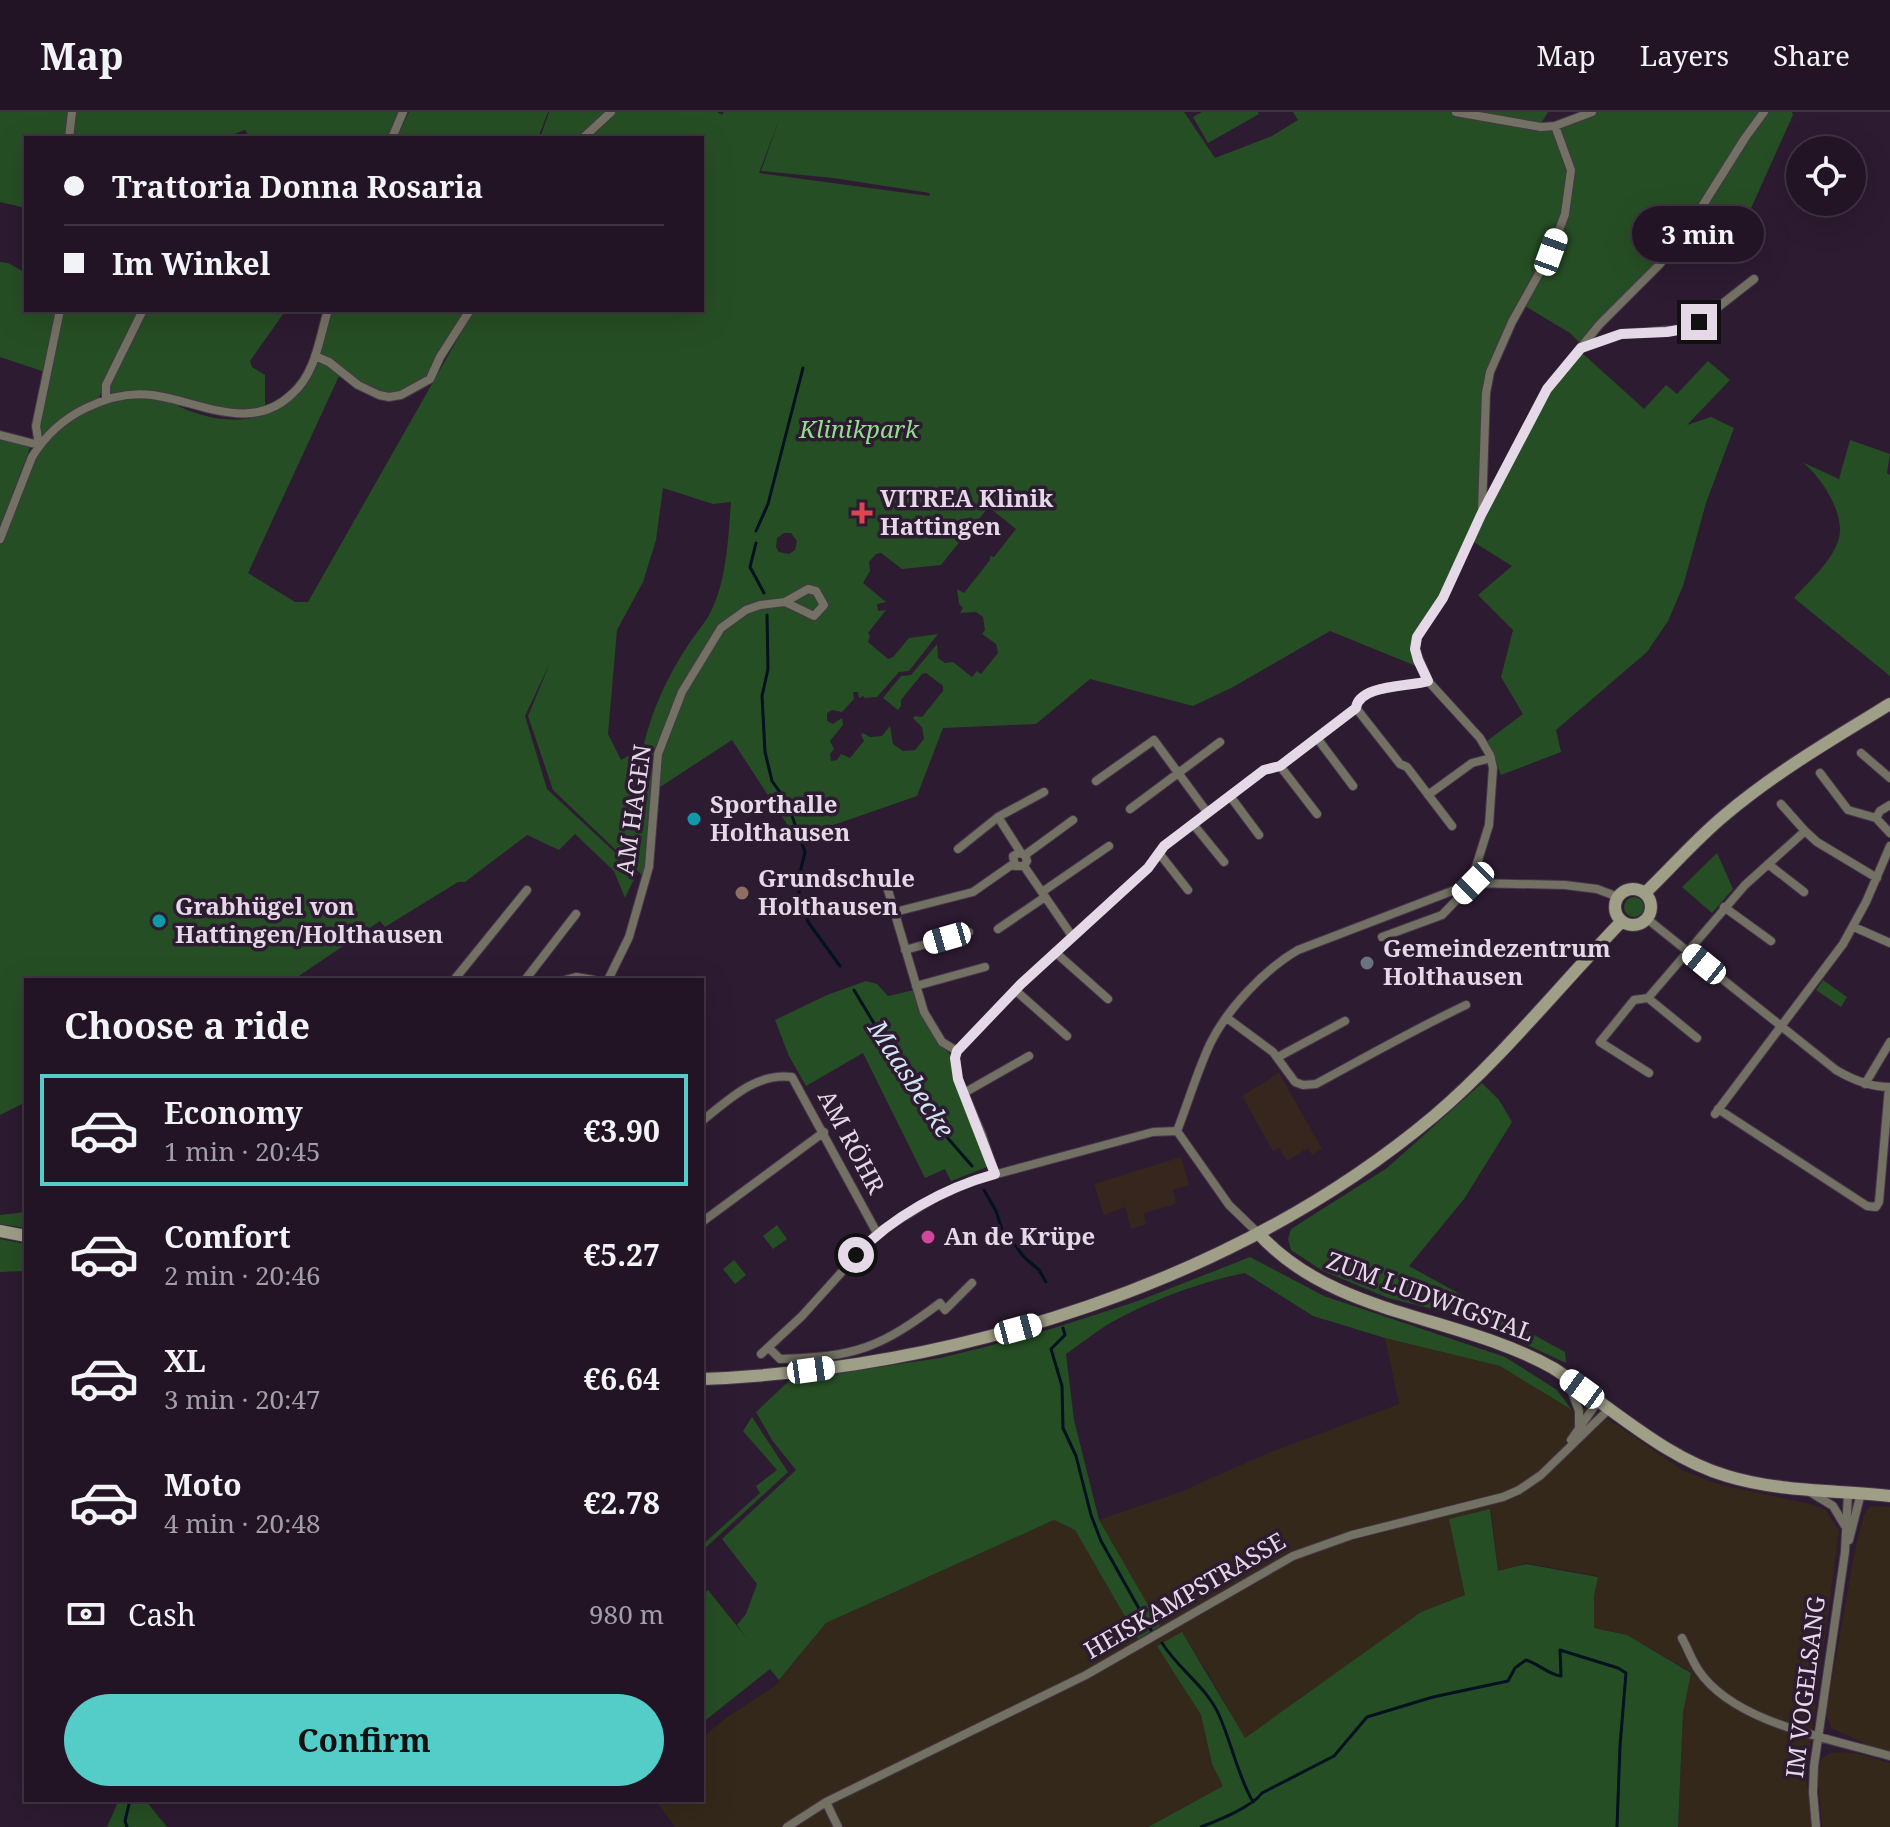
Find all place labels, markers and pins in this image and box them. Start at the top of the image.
place label: VITREA Klinik Hattingen [880,481,1054,542]
marker: VITREA Klinik Hattingen [851,502,873,524]
place label: Sporthalle Holthausen [710,787,850,848]
marker: Sporthalle Holthausen [685,810,703,828]
place label: Grundschule Holthausen [758,861,915,922]
marker: Grundschule Holthausen [733,884,751,902]
place label: Grabhügel von Hattingen/Holthausen [175,889,443,950]
marker: Grabhügel von Hattingen/Holthausen [150,912,168,930]
place label: Gemeindezentrum Holthausen [1383,931,1611,992]
marker: Gemeindezentrum Holthausen [1358,954,1376,972]
place label: An de Krüpe [944,1219,1095,1252]
marker: An de Krüpe [919,1228,937,1246]

